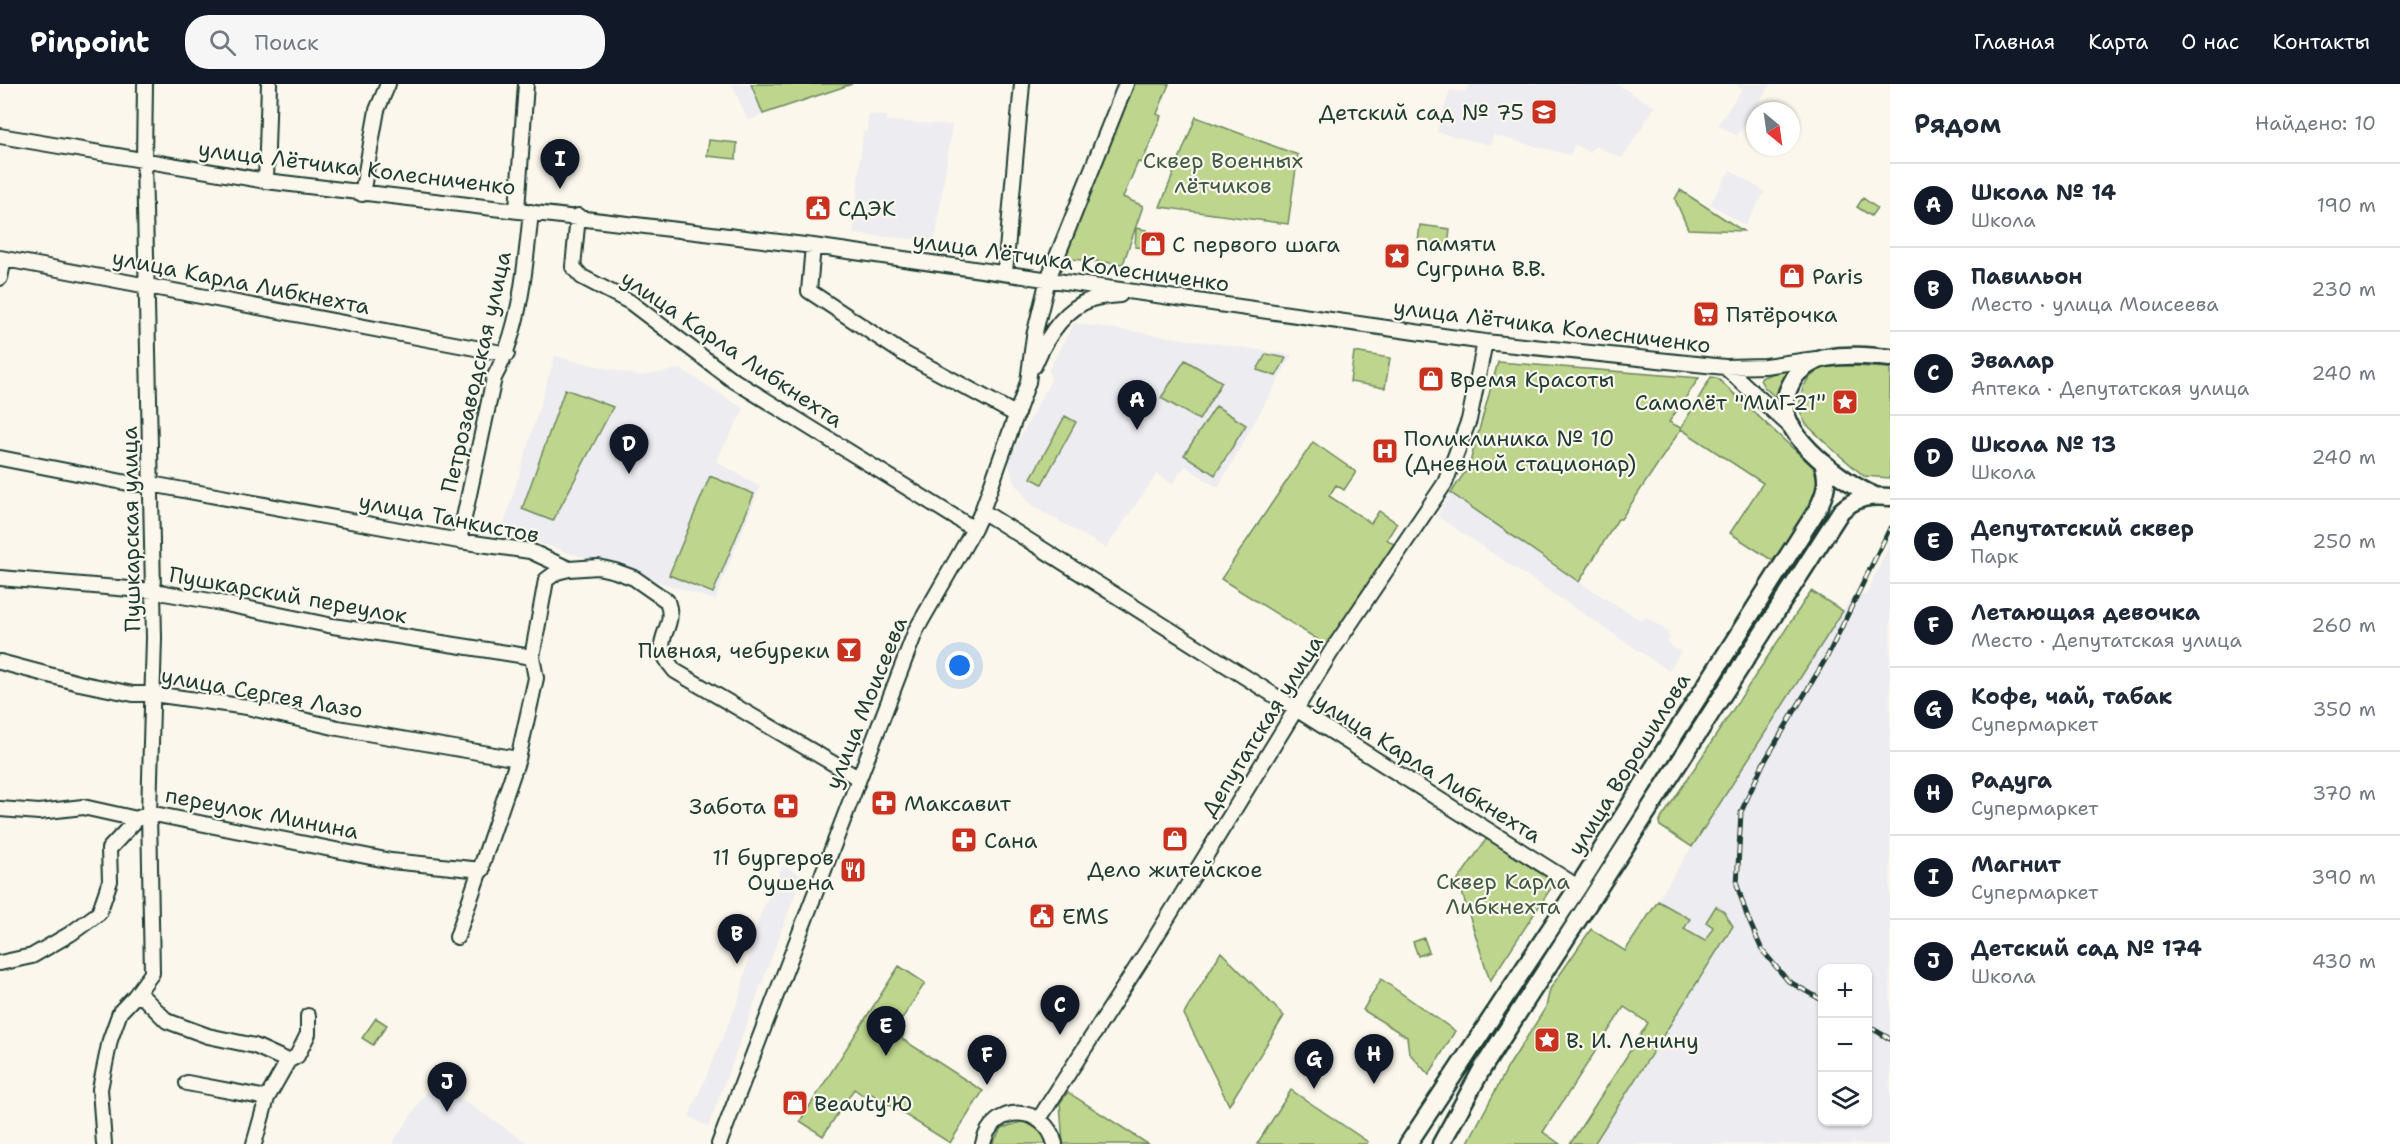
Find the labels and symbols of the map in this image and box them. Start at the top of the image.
school or university icon: Детский сад № 75 [1529,97,1559,127]
place label: Детский сад № 75 [1319,98,1524,127]
north arrow [1746,102,1800,156]
street label: улица Лётчика Колесниченко [197,134,517,202]
pin: I [540,140,580,189]
park label: Сквер Военных лётчиков [1143,146,1303,200]
public building icon: СДЭК [803,193,833,223]
place label: СДЭК [838,194,896,223]
street label: улица Лётчика Колесниченко [911,225,1231,299]
shop icon: С первого шага [1138,229,1168,259]
place label: памяти Сугрина В.В. [1416,229,1546,283]
place label: С первого шага [1172,230,1340,259]
place icon: памяти Сугрина В.В. [1382,241,1412,271]
street label: улица Карла Либкнехта [110,243,373,321]
street label: Петрозаводская улица [434,248,518,496]
shop icon: Paris [1777,261,1807,291]
place label: Paris [1812,262,1863,291]
street label: улица Карла Либкнехта [615,264,849,434]
street label: улица Лётчика Колесниченко [1392,292,1712,360]
supermarket icon: Пятёрочка [1691,299,1721,329]
place label: Пятёрочка [1726,300,1838,329]
shop icon: Время Красоты [1416,364,1446,394]
place label: Время Красоты [1450,365,1615,394]
pin: A [1118,380,1156,430]
place icon: Самолёт "МиГ-21" [1830,387,1860,417]
place label: Самолёт "МиГ-21" [1635,388,1826,417]
pin: D [610,424,648,474]
place label: Поликлиника № 10 (Дневной стационар) [1404,424,1636,478]
street label: Пушкарская улица [115,426,147,632]
hospital icon: Поликлиника № 10 (Дневной стационар) [1370,436,1400,466]
street label: улица Танкистов [356,486,542,550]
street label: Пушкарский переулок [167,560,410,630]
street label: улица Моисеева [818,612,914,793]
street label: Депутатская улица [1194,630,1330,822]
bar icon: Пивная, чебуреки [834,635,864,665]
place label: Пивная, чебуреки [638,636,830,665]
your location [945,651,974,680]
street label: улица Сергея Лазо [159,661,365,725]
street label: улица Ворошилова [1561,667,1697,861]
street label: улица Карла Либкнехта [1309,686,1547,850]
street label: переулок Минина [163,780,361,846]
pharmacy icon: Максавит [869,788,899,818]
place label: Максавит [904,789,1012,818]
pharmacy icon: Забота [771,791,801,821]
place label: Забота [689,792,766,821]
shop icon: Дело житейское [1160,824,1190,854]
pharmacy icon: Сана [949,825,979,855]
place label: Сана [984,826,1038,855]
place label: 11 бургеров Оушена [712,843,834,897]
restaurant icon: 11 бургеров Оушена [838,855,868,885]
place label: Дело житейское [1087,855,1263,884]
park label: Сквер Карла Либкнехта [1436,867,1570,921]
public building icon: EMS [1027,901,1057,931]
place label: EMS [1062,902,1109,931]
pin: B [718,914,756,964]
pin: C [1040,986,1080,1035]
pin: E [866,1006,906,1056]
place icon: В. И. Ленину [1532,1025,1562,1055]
place label: В. И. Ленину [1566,1026,1699,1055]
pin: H [1354,1034,1394,1084]
pin: F [968,1036,1006,1085]
pin: G [1294,1040,1334,1089]
pin: J [428,1062,466,1112]
shop icon: Beauty'Ю [780,1088,810,1118]
place label: Beauty'Ю [814,1089,912,1118]

